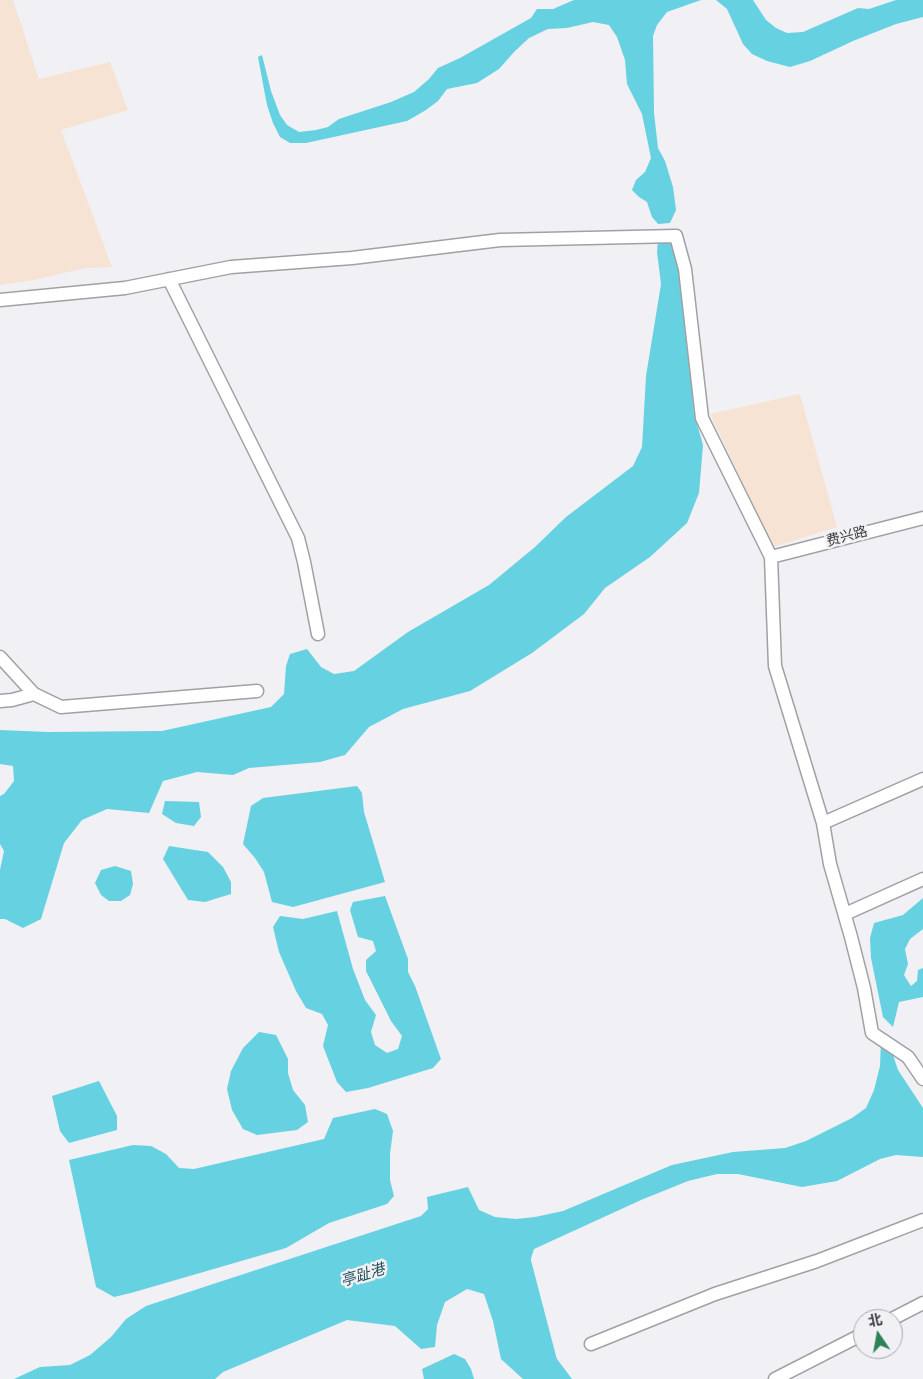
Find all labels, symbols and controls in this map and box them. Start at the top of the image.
street label: 费兴路 [825,523,869,551]
water label: 亭趾港 [339,1261,387,1291]
north arrow [853,1309,903,1359]
text: 北 [867,1311,884,1330]

